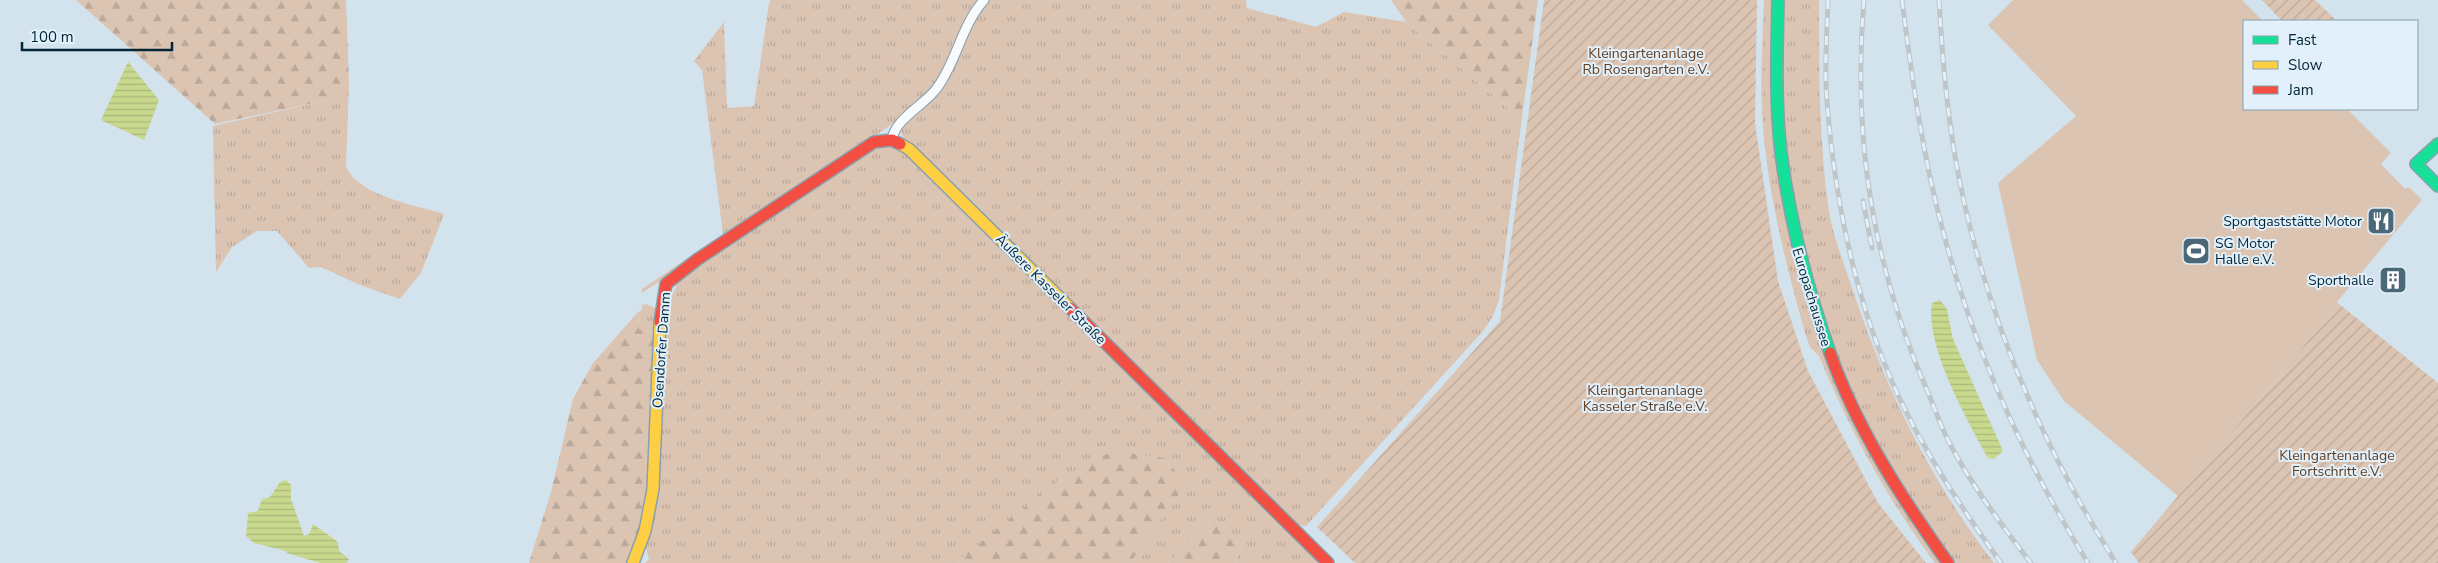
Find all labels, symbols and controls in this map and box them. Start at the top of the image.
scale bar [22,20,172,52]
legend [2243,20,2418,110]
text: 100 m [30,27,74,47]
text: Fast [2288,30,2317,50]
park label: Kleingartenanlage Rb Rosengarten e.V. [1582,44,1710,79]
text: Slow [2288,55,2323,75]
text: Jam [2287,80,2314,100]
restaurant icon: Sportgaststätte Motor [2366,206,2396,236]
place label: Sportgaststätte Motor [2223,212,2362,231]
street label: Äußere Kasseler Straße [991,230,1110,349]
place label: SG Motor Halle e.V. [2215,234,2275,269]
sports icon: SG Motor Halle e.V. [2181,236,2211,266]
street label: Europachaussee [1787,245,1836,349]
building icon: Sporthalle [2378,265,2408,295]
place label: Sporthalle [2308,271,2374,290]
street label: Osendorfer Damm [648,291,675,409]
park label: Kleingartenanlage Kasseler Straße e.V. [1583,381,1707,416]
park label: Kleingartenanlage Fortschritt e.V. [2279,446,2395,481]

